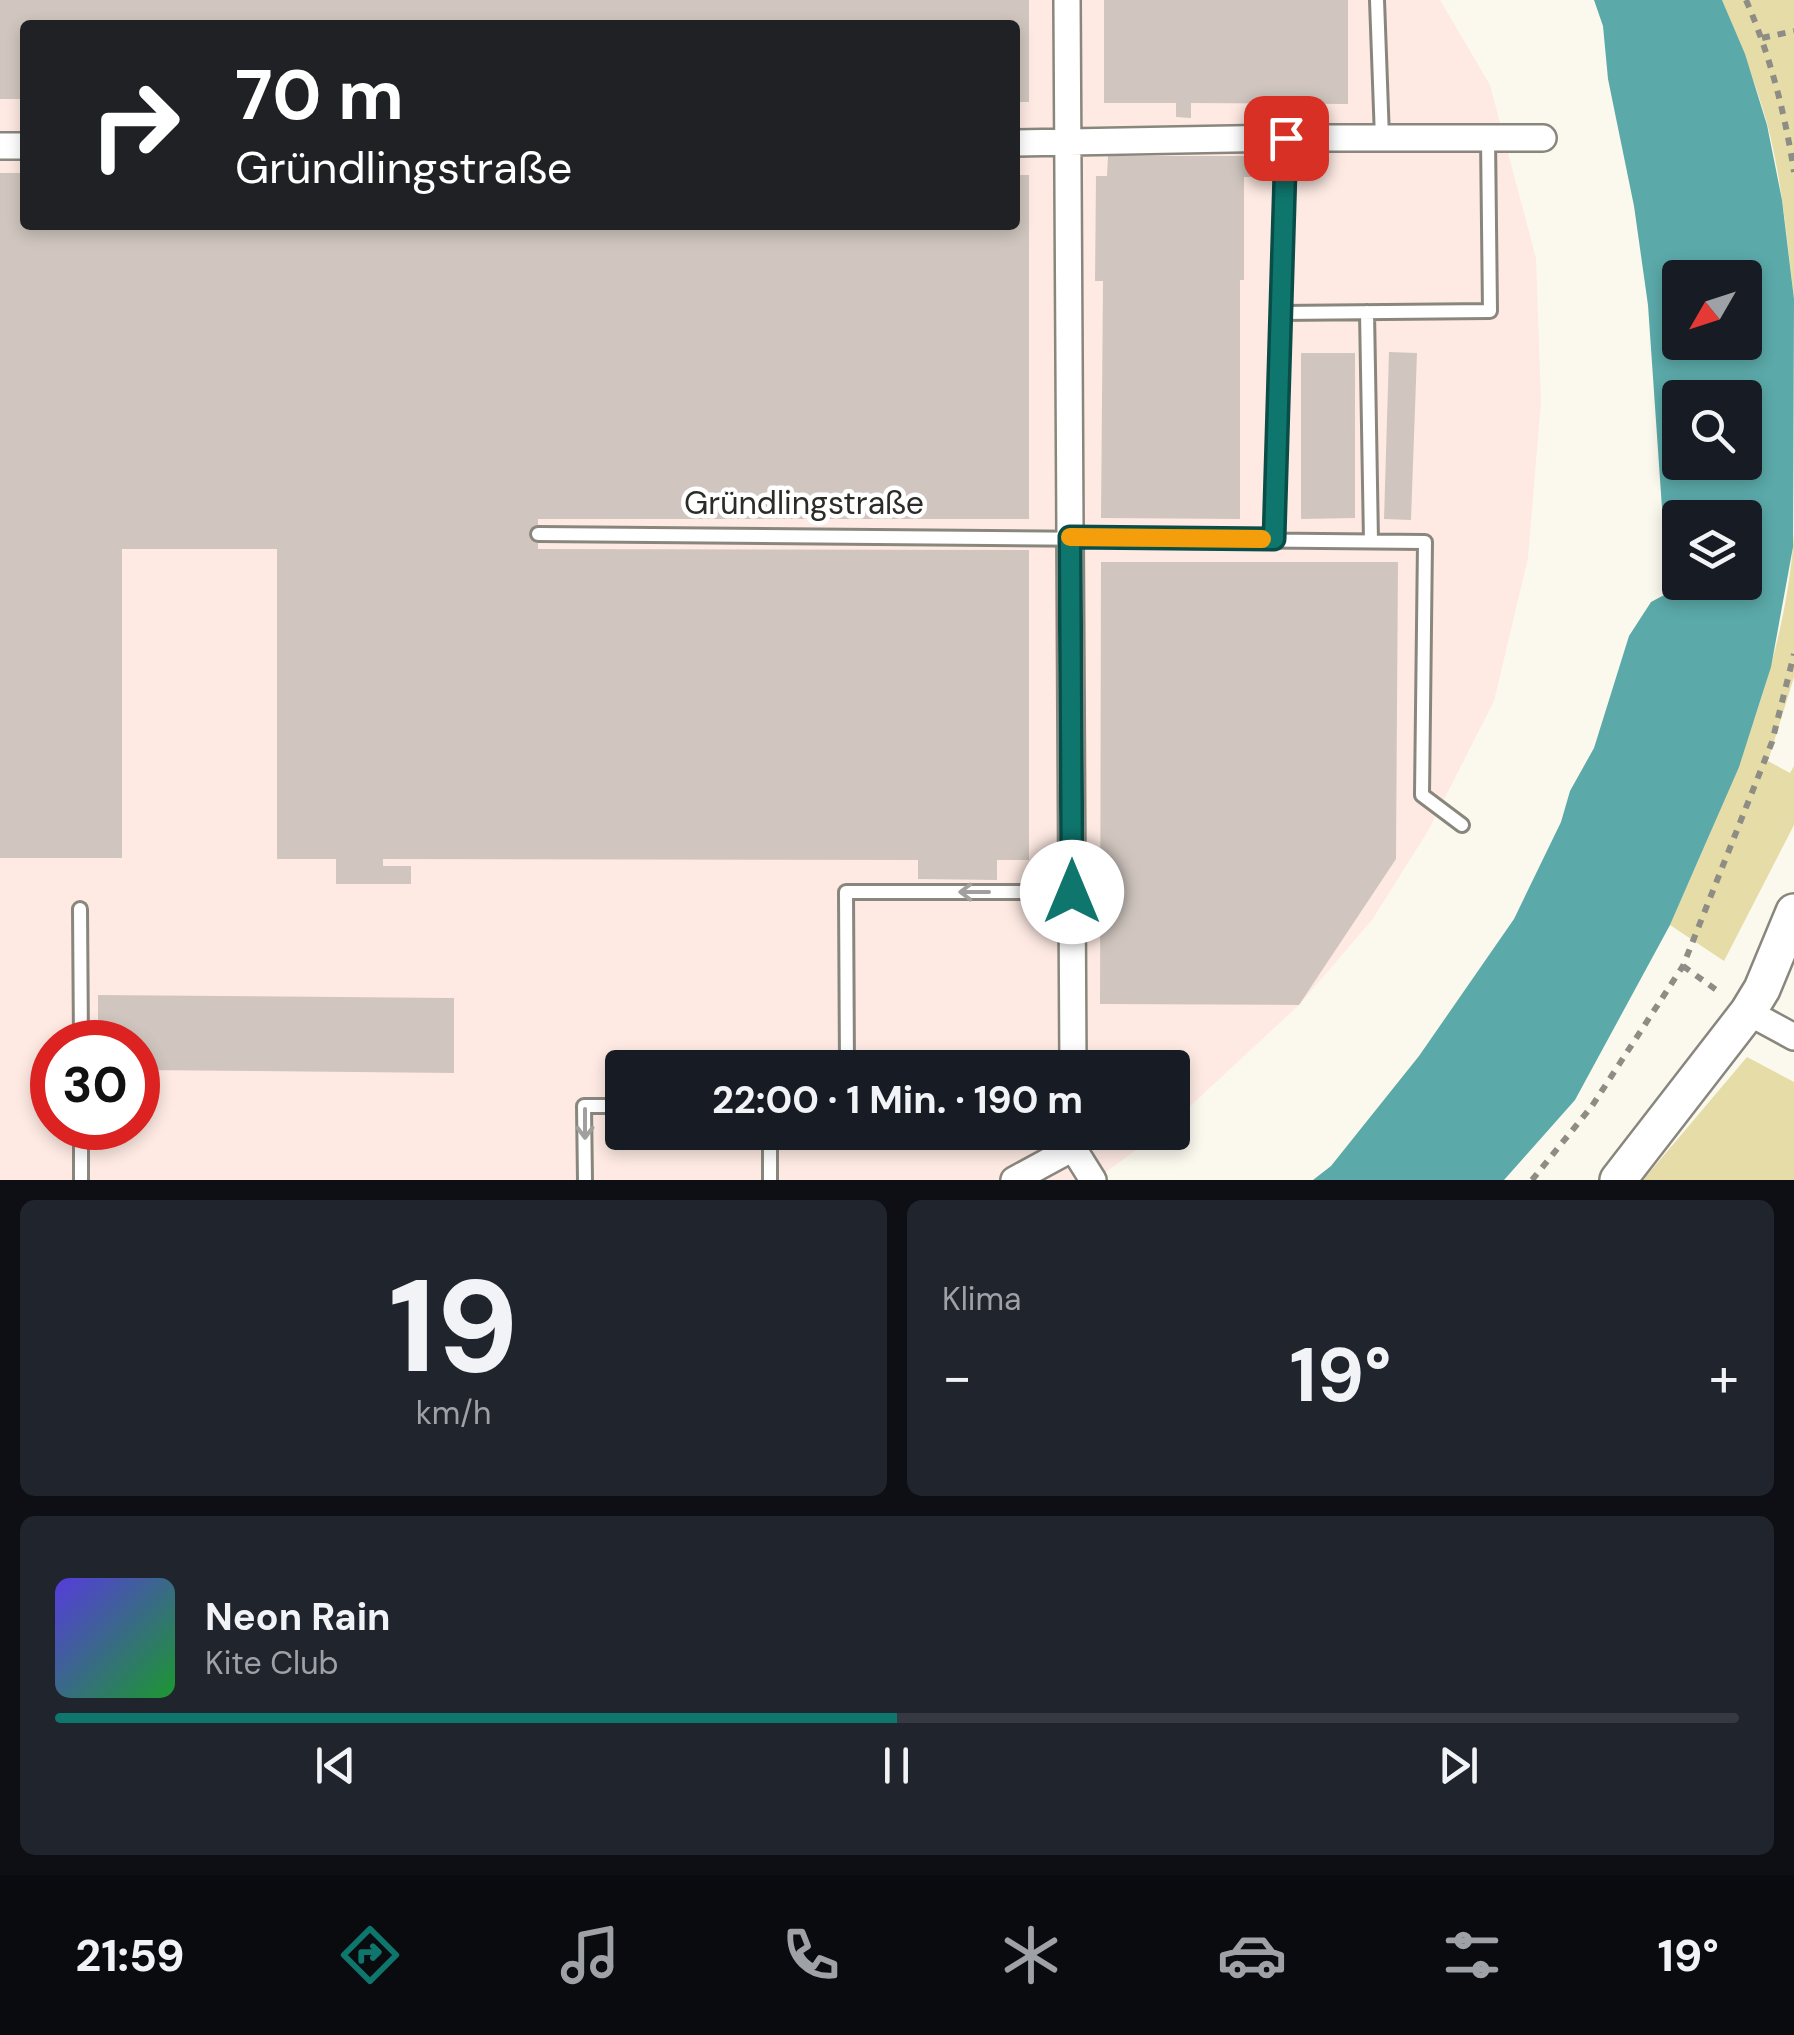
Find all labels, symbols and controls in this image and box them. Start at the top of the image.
text: 70 m [235,50,404,141]
icon: right [70,60,200,190]
pin [1244,96,1329,181]
icon: arrive [1259,111,1314,166]
text: Gründlingstraße [235,138,572,197]
north arrow [1662,260,1762,360]
map controls [1662,260,1762,600]
button: search [1662,380,1762,480]
street label: Gründlingstraße [684,482,924,524]
button: layers [1662,500,1762,600]
position arrow [1020,840,1124,944]
one-way arrow [959,882,992,902]
speed limit sign: 30 [30,1020,160,1150]
text: 22:00 · 1 Min. · 190 m [712,1075,1083,1125]
one-way arrow [575,1107,594,1139]
text: 19 [389,1242,518,1411]
text: Klima [942,1278,1021,1320]
text: 19° [1289,1327,1392,1424]
text: − [942,1341,972,1413]
text: + [1709,1341,1739,1413]
text: km/h [416,1392,491,1434]
text: Neon Rain [205,1592,390,1642]
text: Kite Club [205,1642,339,1684]
icon: previous [308,1738,363,1793]
icon: pause [869,1738,924,1793]
icon: next [1431,1738,1486,1793]
icon: directions [335,1920,405,1990]
icon: music [555,1920,625,1990]
icon: phone [776,1920,846,1990]
icon: climate [996,1920,1066,1990]
icon: car [1217,1920,1287,1990]
icon: filters [1437,1920,1507,1990]
text: 21:59 [75,1926,184,1985]
text: 19° [1657,1926,1719,1985]

